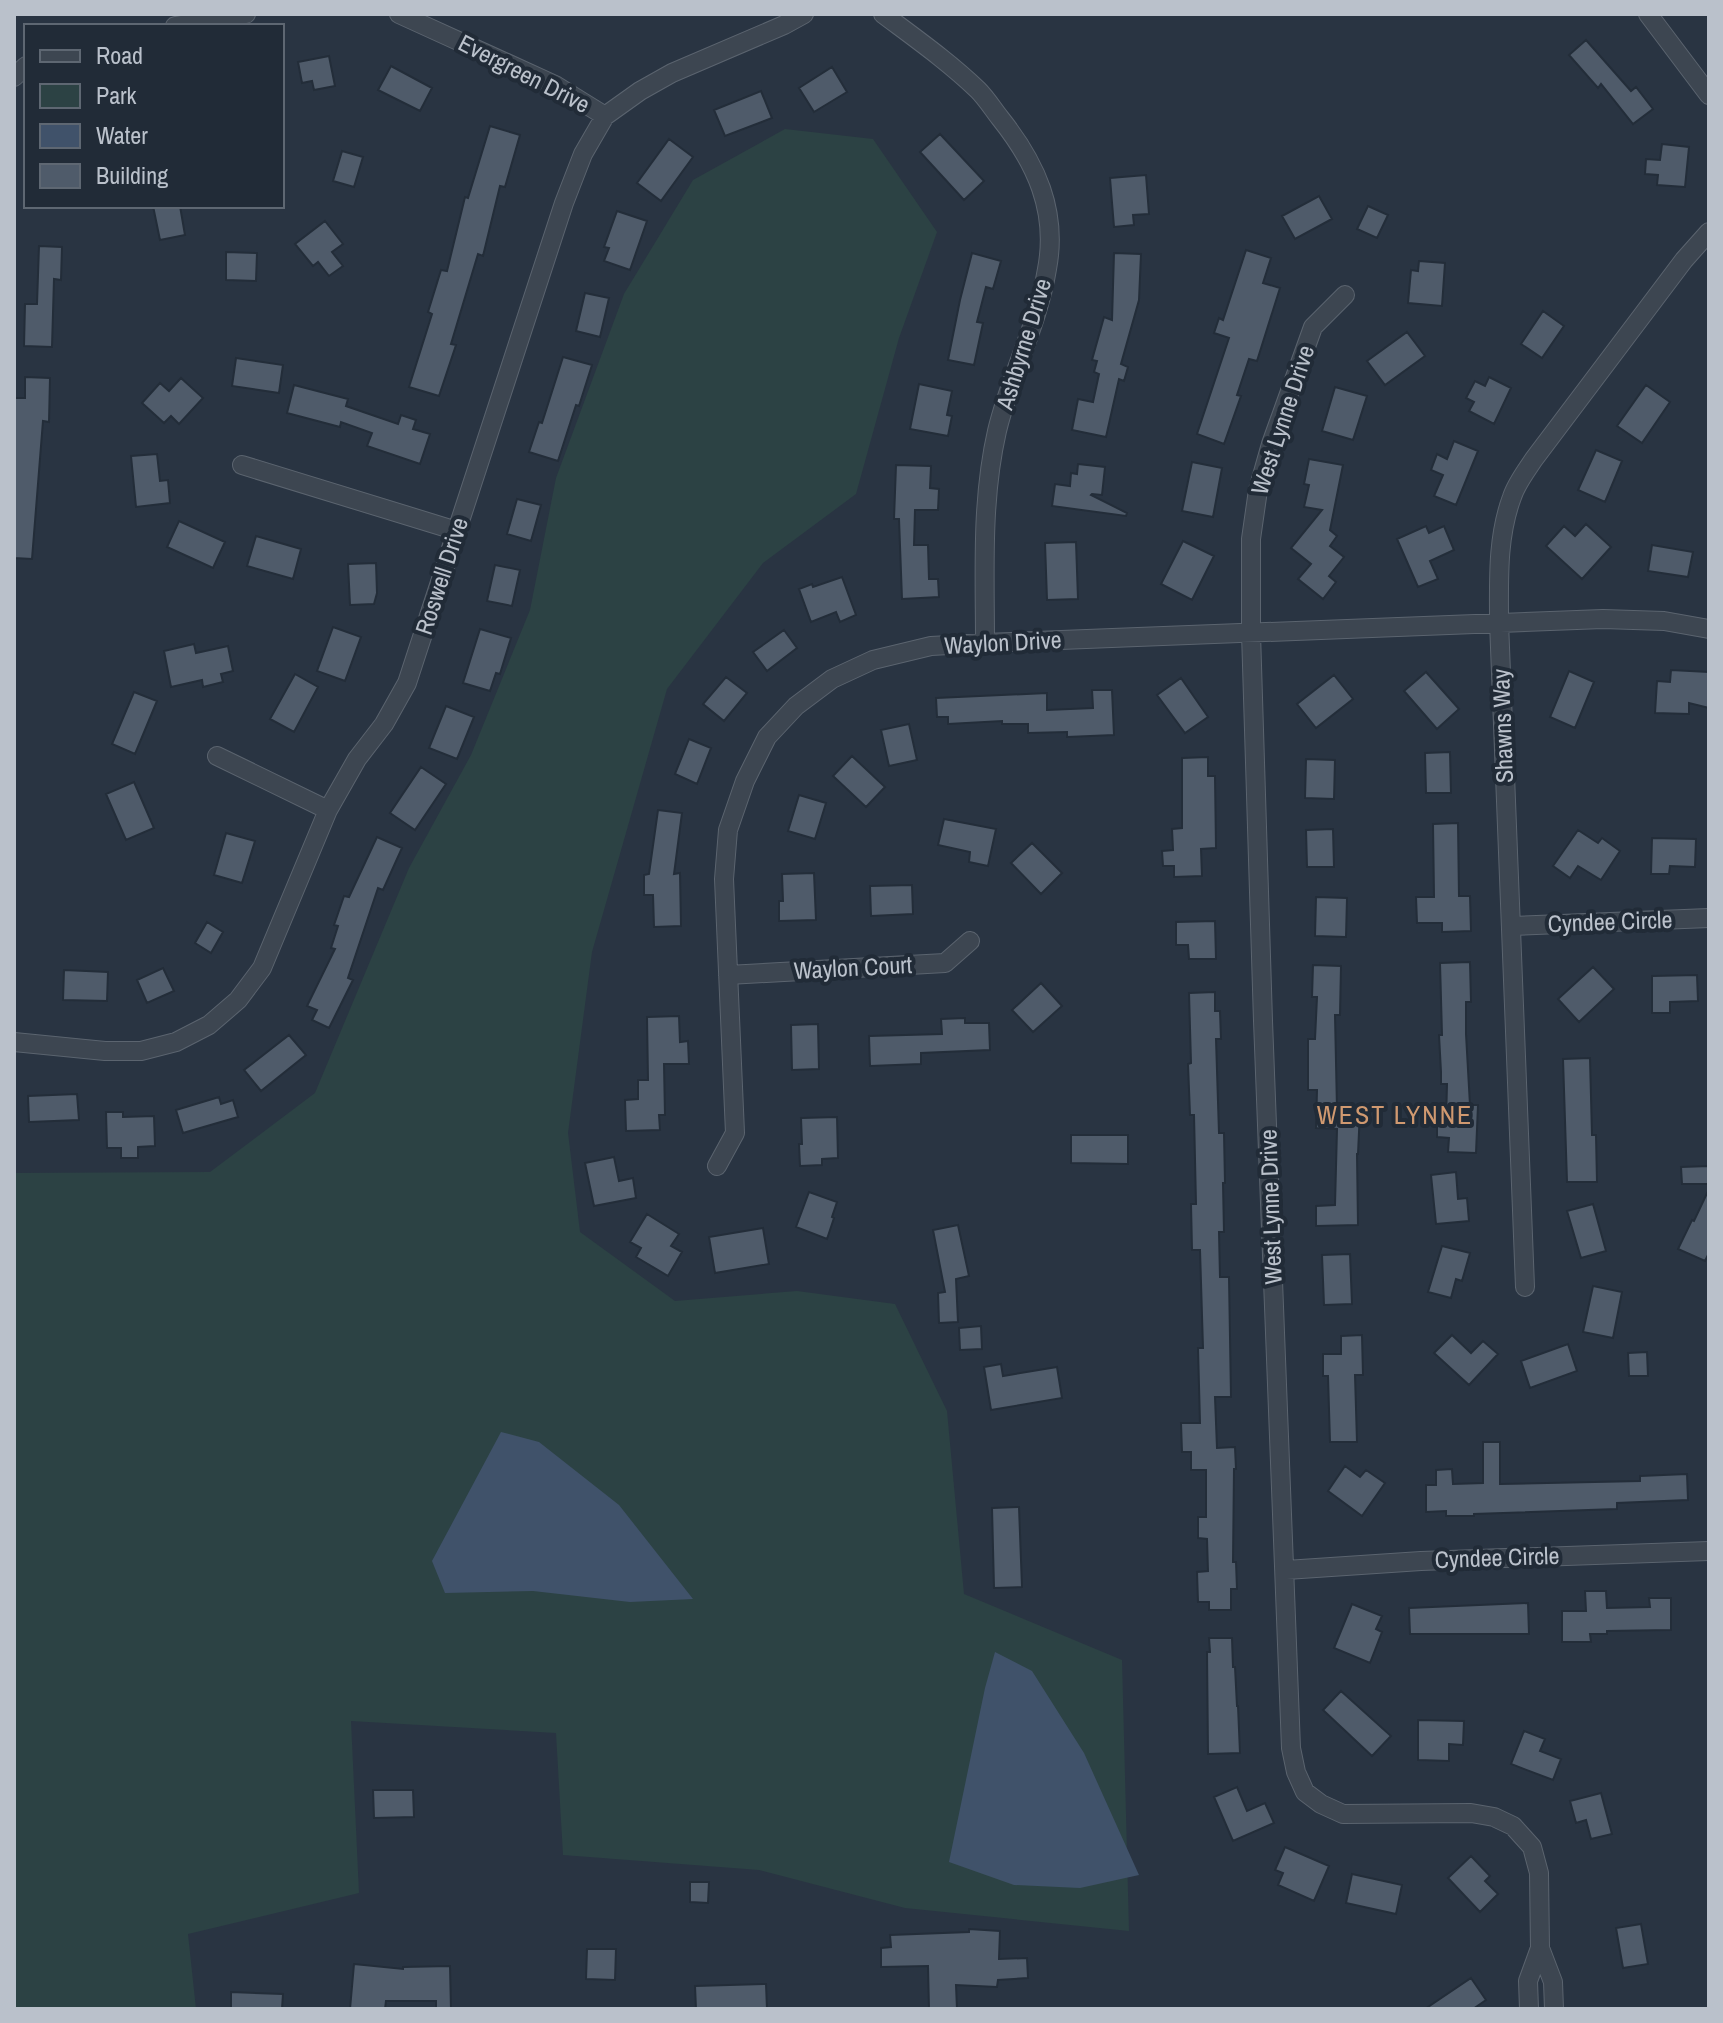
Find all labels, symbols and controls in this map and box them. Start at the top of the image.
legend [24,24,284,208]
street label: Evergreen Drive [453,26,596,120]
text: Road [96,39,143,71]
text: Park [96,79,137,111]
text: Water [96,119,148,151]
text: Building [96,159,168,191]
street label: Ashbyrne Drive [988,274,1058,414]
street label: West Lynne Drive [1243,341,1321,499]
street label: Roswell Drive [407,513,475,638]
street label: Waylon Drive [943,623,1062,661]
street label: Shawns Way [1484,668,1520,784]
street label: Cyndee Circle [1547,903,1673,939]
street label: Waylon Court [793,948,913,986]
district label: WEST LYNNE [1317,1097,1473,1132]
street label: West Lynne Drive [1251,1129,1289,1285]
street label: Cyndee Circle [1434,1539,1560,1575]

